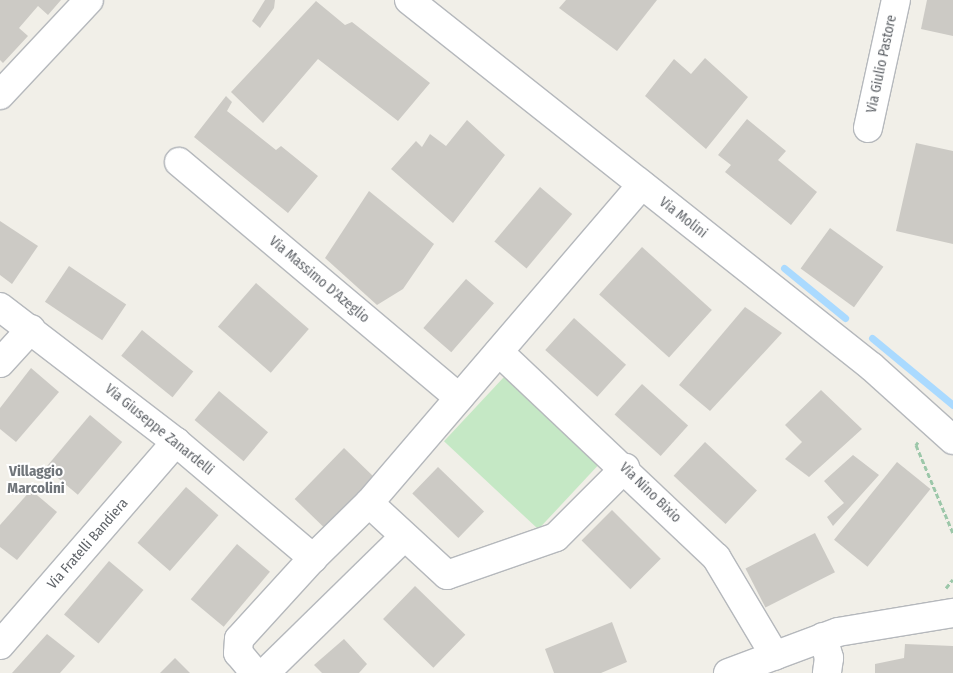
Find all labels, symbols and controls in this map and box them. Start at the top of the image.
street label: Via Giulio Pastore [863,13,901,115]
street label: Via Molini [656,194,710,242]
street label: Via Massimo D'Azeglio [265,233,373,327]
street label: Via Giuseppe Zanardelli [101,381,217,479]
street label: Via Nino Bixio [616,459,684,527]
district label: Villaggio Marcolini [7,462,65,497]
street label: Via Fratelli Bandiera [44,495,132,593]

